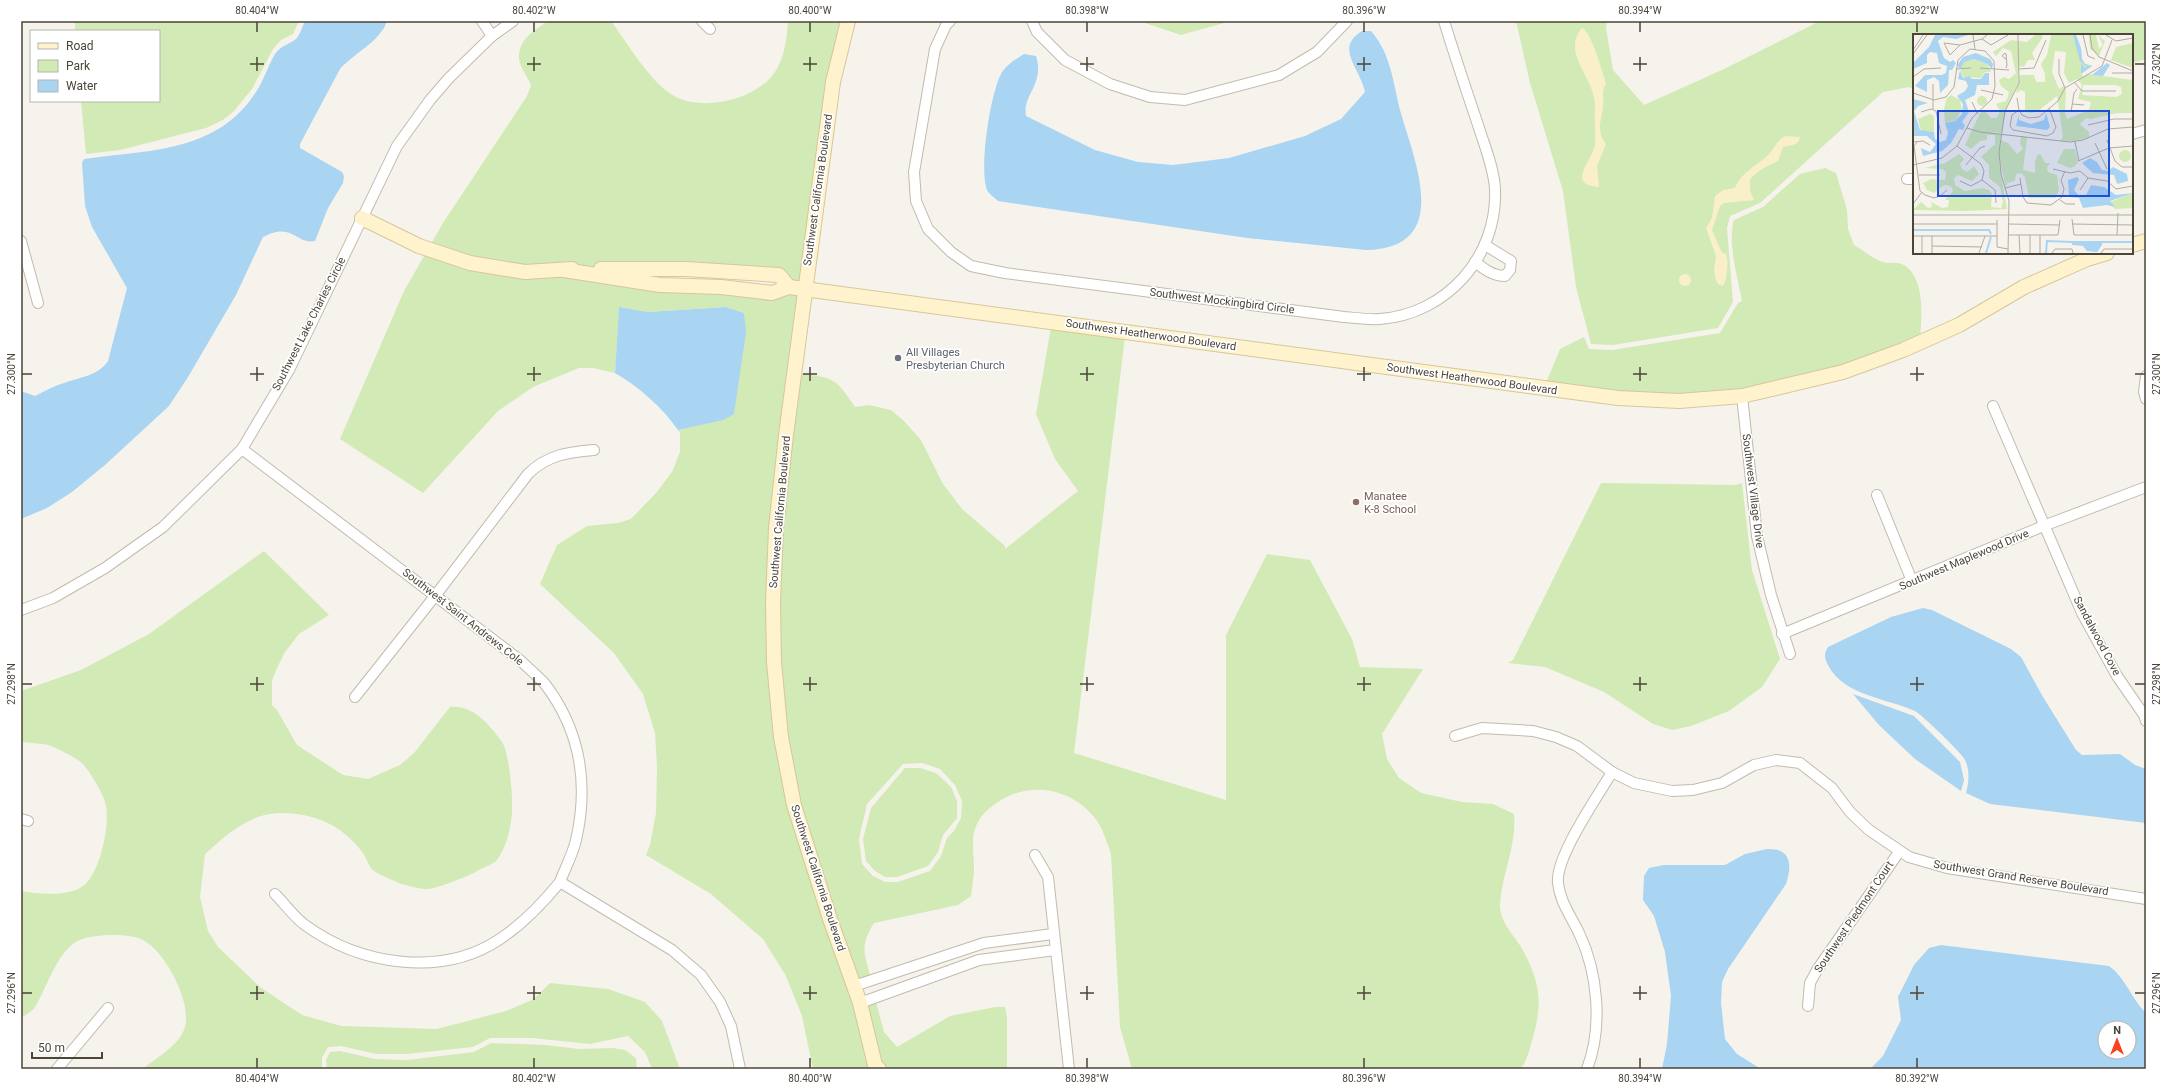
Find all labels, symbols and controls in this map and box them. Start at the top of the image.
text: 80.404°W [235,5,279,16]
text: 80.402°W [512,5,556,16]
text: 80.400°W [788,5,832,16]
text: 80.398°W [1065,5,1109,16]
text: 80.396°W [1342,5,1386,16]
text: 80.394°W [1618,5,1662,16]
text: 80.392°W [1895,5,1939,16]
legend [30,30,160,102]
inset map [1913,34,2133,254]
text: Road [66,39,94,53]
text: 27.302°N [2151,43,2162,85]
text: Park [66,59,91,73]
text: Water [66,79,97,93]
street label: Southwest California Boulevard [801,113,835,267]
street label: Southwest Lake Charles Circle [270,255,348,393]
street label: Southwest Mockingbird Circle [1149,286,1295,316]
street label: Southwest Heatherwood Boulevard [1065,317,1237,353]
place label: All Villages Presbyterian Church [906,346,1005,372]
text: 27.300°N [6,353,17,395]
marker: All Villages Presbyterian Church [893,353,903,363]
text: 27.300°N [2151,353,2162,395]
street label: Southwest Heatherwood Boulevard [1386,361,1558,397]
street label: Southwest Village Drive [1740,433,1766,549]
street label: Southwest California Boulevard [767,435,793,589]
place label: Manatee K-8 School [1364,490,1416,516]
marker: Manatee K-8 School [1351,497,1361,507]
street label: Southwest Maplewood Drive [1897,527,2031,593]
street label: Southwest Saint Andrews Cole [400,566,526,668]
street label: Sandalwood Cove [2071,594,2123,678]
text: 27.298°N [6,663,17,705]
text: 27.298°N [2151,663,2162,705]
street label: Southwest California Boulevard [788,803,848,953]
street label: Southwest Piedmont Court [1812,858,1896,975]
street label: Southwest Grand Reserve Boulevard [1933,858,2109,898]
text: 27.296°N [6,972,17,1014]
text: 27.296°N [2151,972,2162,1014]
north arrow [2097,1020,2137,1060]
text: N [2113,1024,2121,1037]
scale bar [32,1034,102,1060]
text: 50 m [38,1041,65,1055]
text: 80.404°W [235,1073,279,1084]
text: 80.402°W [512,1073,556,1084]
text: 80.400°W [788,1073,832,1084]
text: 80.398°W [1065,1073,1109,1084]
text: 80.396°W [1342,1073,1386,1084]
text: 80.394°W [1618,1073,1662,1084]
text: 80.392°W [1895,1073,1939,1084]

